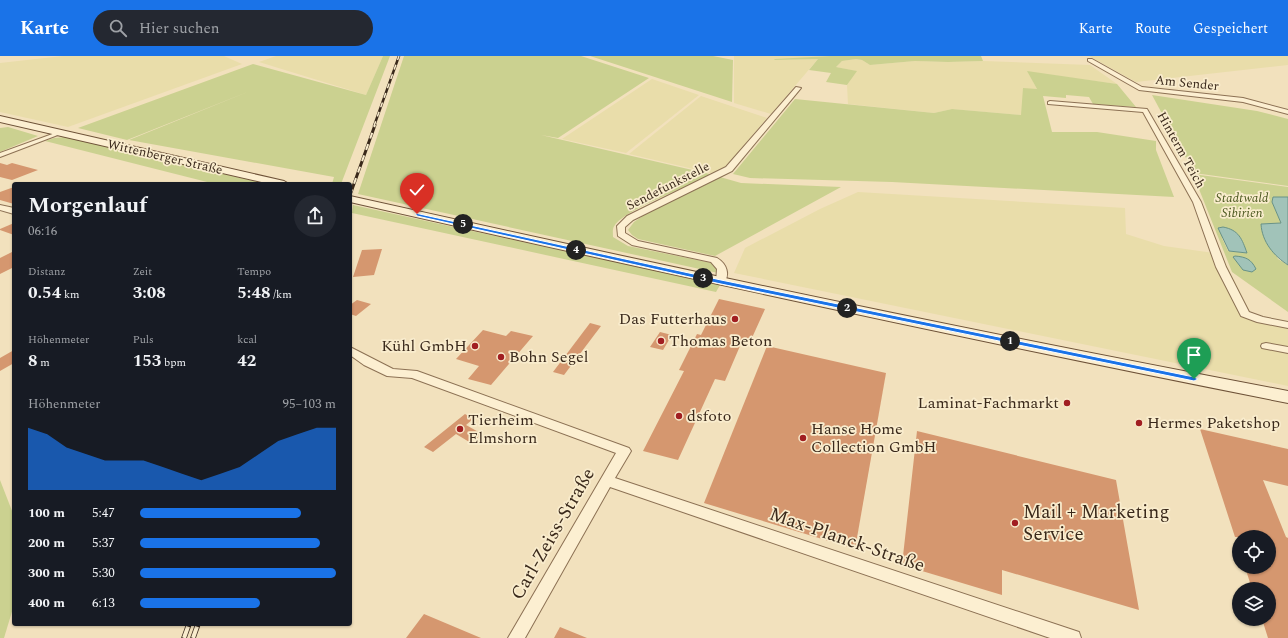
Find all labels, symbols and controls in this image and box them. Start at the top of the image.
search box [93,10,373,46]
text: Karte [20,14,69,43]
icon: search [107,17,129,39]
text: Hier suchen [139,17,220,40]
text: Karte [1079,18,1113,39]
text: Route [1135,18,1171,39]
text: Gespeichert [1193,18,1268,39]
street label: Am Sender [1154,70,1220,96]
street label: Hinterm Teich [1152,108,1211,192]
street label: Wittenberger Straße [105,134,225,180]
street label: Sendefunkstelle [623,156,713,216]
pin [400,173,434,214]
icon: check [406,179,428,201]
park label: Stadtwald Sibirien [1216,188,1269,223]
text: Morgenlauf [28,189,147,222]
button: share [294,195,336,237]
pin: 5 [453,214,473,234]
text: 5 [460,215,466,232]
text: 06:16 [28,221,57,241]
pin: 4 [566,240,586,260]
text: 4 [573,241,579,258]
text: Distanz [28,263,66,280]
text: Zeit [133,263,152,280]
text: Tempo [237,263,271,280]
pin: 3 [693,268,713,288]
text: 3 [700,269,706,286]
text: 0.54 [28,280,61,306]
text: 3:08 [133,280,166,306]
text: 5:48 [237,280,271,306]
text: km [61,286,80,303]
text: /km [271,286,292,303]
pin: 2 [837,298,857,318]
text: 2 [844,299,850,316]
place label: Das Futterhaus [619,307,727,331]
marker: Das Futterhaus [730,314,740,324]
place label: Thomas Beton [669,329,772,353]
text: Höhenmeter [28,331,89,348]
text: Puls [133,331,154,348]
text: kcal [237,331,257,348]
pin: 1 [1000,331,1020,351]
text: 1 [1007,332,1013,349]
place label: Kühl GmbH [381,334,467,358]
marker: Thomas Beton [656,336,666,346]
pin [1177,338,1211,379]
marker: Kühl GmbH [470,341,480,351]
icon: arrive [1183,344,1205,366]
place label: Bohn Segel [509,345,589,369]
text: 8 [28,348,38,374]
text: 153 [133,348,161,374]
text: 42 [237,348,256,374]
marker: Bohn Segel [496,352,506,362]
text: m [38,354,50,371]
text: bpm [161,354,186,371]
place label: Laminat-Fachmarkt [918,391,1059,415]
text: Höhenmeter [28,394,101,414]
text: 95–103 m [283,394,336,414]
marker: Laminat-Fachmarkt [1062,398,1072,408]
place label: dsfoto [687,404,731,428]
place label: Tierheim Elmshorn [468,408,537,450]
marker: dsfoto [674,411,684,421]
place label: Hermes Paketshop [1147,411,1280,435]
place label: Hanse Home Collection GmbH [811,417,937,459]
marker: Hermes Paketshop [1134,418,1144,428]
marker: Tierheim Elmshorn [455,424,465,434]
marker: Hanse Home Collection GmbH [798,433,808,443]
street label: Carl-Zeiss-Straße [503,463,603,605]
place label: Mail + Marketing Service [1023,498,1170,549]
street label: Max-Planck-Straße [765,500,929,580]
text: 100 m [28,503,65,523]
text: 5:47 [92,503,115,523]
marker: Mail + Marketing Service [1010,518,1020,528]
map controls [1232,530,1276,626]
button: locate [1232,530,1276,574]
text: 200 m [28,533,65,553]
text: 5:37 [92,533,115,553]
text: 300 m [28,563,65,583]
text: 5:30 [92,563,115,583]
button: layers [1232,582,1276,626]
text: 400 m [28,593,65,613]
text: 6:13 [92,593,115,613]

